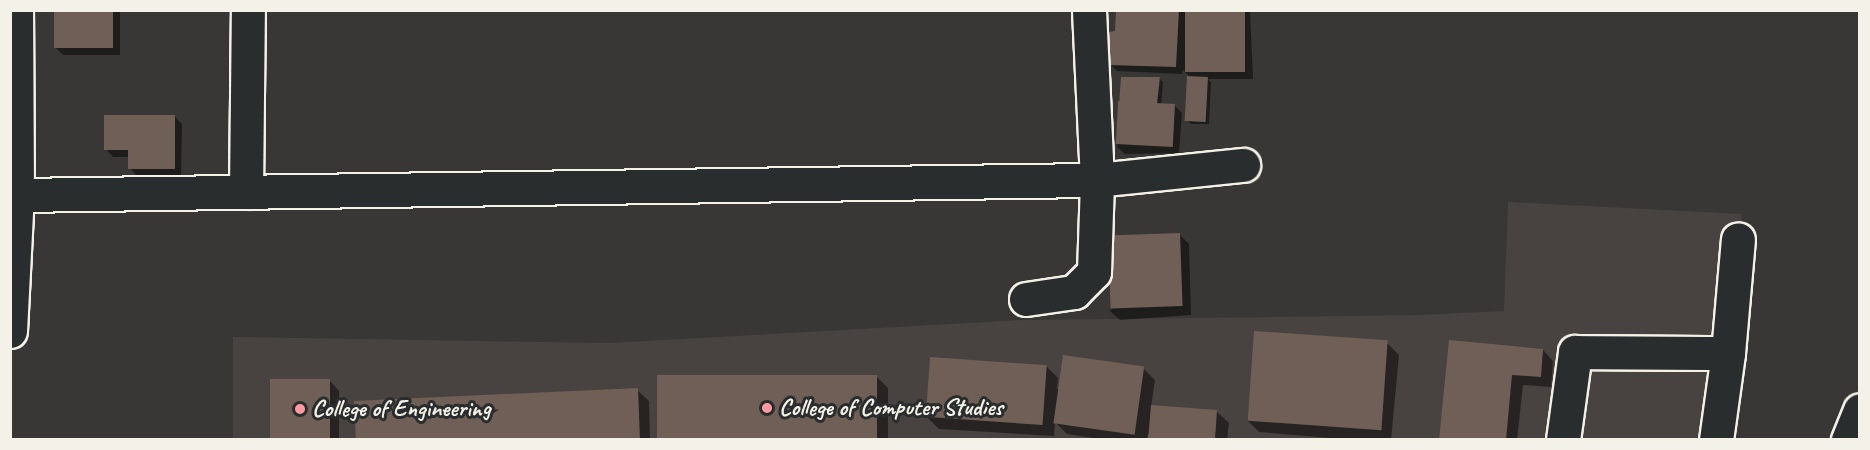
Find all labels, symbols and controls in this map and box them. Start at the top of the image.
place label: College of Computer Studies [779,394,1002,422]
place label: College of Engineering [312,395,490,423]
marker: College of Computer Studies [760,401,774,415]
marker: College of Engineering [293,402,307,416]

